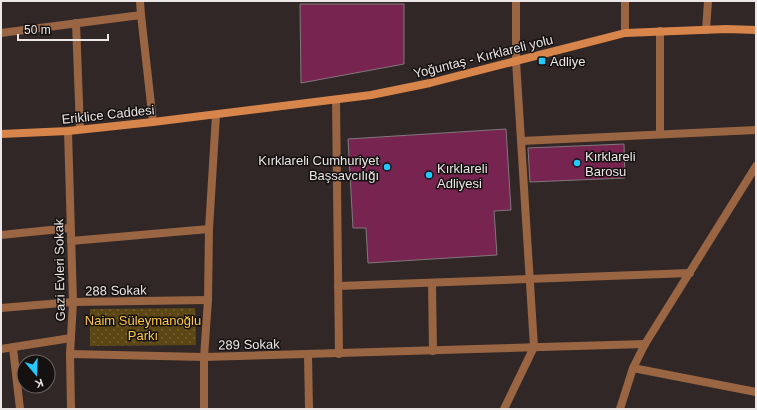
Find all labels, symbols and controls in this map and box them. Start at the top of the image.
scale bar [18,16,108,42]
text: 50 m [24,23,51,37]
street label: Yoğuntaş - Kırklareli yolu [412,32,554,81]
place label: Adliye [550,54,585,69]
marker: Adliye [537,56,547,66]
street label: Eriklice Caddesi [61,102,155,127]
place label: Kırklareli Barosu [585,149,636,179]
place label: Kırklareli Cumhuriyet Başsavcılığı [258,153,379,183]
marker: Kırklareli Barosu [572,158,582,168]
place label: Kırklareli Adliyesi [437,161,488,191]
marker: Kırklareli Cumhuriyet Başsavcılığı [382,162,392,172]
marker: Kırklareli Adliyesi [424,170,434,180]
street label: Gazi Evleri Sokak [51,218,68,321]
street label: 288 Sokak [85,282,147,299]
park label: Naim Süleymanoğlu Parkı [85,313,201,343]
street label: 289 Sokak [218,336,280,353]
north arrow [16,354,56,394]
text: K [33,376,45,390]

